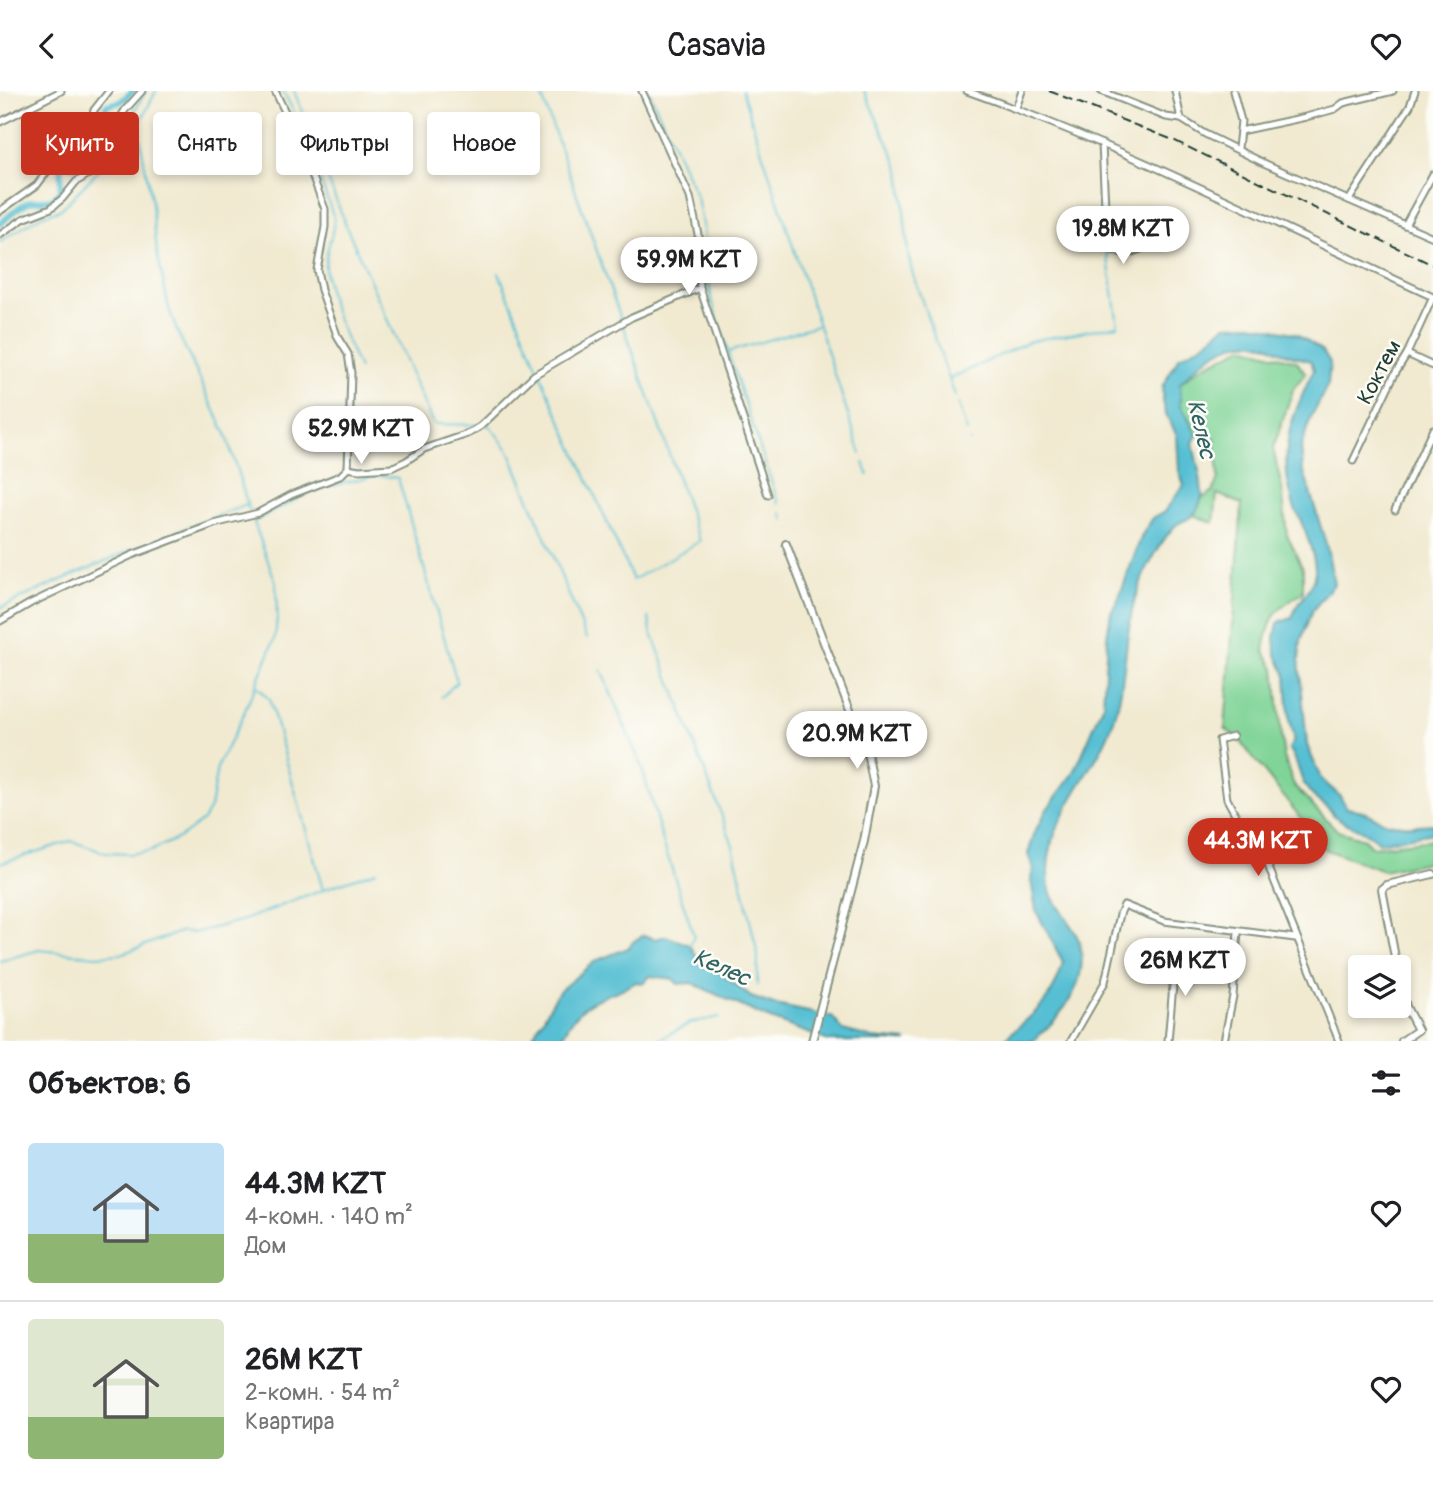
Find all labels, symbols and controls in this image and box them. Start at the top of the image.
text: Casavia [667,26,766,66]
icon: back [28,27,66,65]
icon: heart [1367,27,1405,65]
chip: Купить [21,112,139,175]
chip: Снять [153,112,262,175]
chip: Фильтры [276,112,413,175]
chip: Новое [427,112,540,175]
pin: 19.8M KZT [1043,207,1203,266]
text: 19.8M KZT [1072,214,1174,243]
pin: 59.9M KZT [609,237,769,297]
text: 59.9M KZT [636,245,742,274]
street label: Коктем [1351,335,1408,409]
water label: Келес [1181,397,1223,463]
pin: 52.9M KZT [281,407,441,466]
text: 52.9M KZT [308,414,414,443]
pin: 20.9M KZT [777,711,937,771]
text: 20.9M KZT [802,719,912,748]
pin: 44.3M KZT [1178,819,1338,878]
text: 44.3M KZT [1204,826,1312,855]
pin: 26M KZT [1120,939,1250,998]
water label: Келес [689,942,756,993]
text: 26M KZT [1140,946,1230,975]
map controls [1348,955,1411,1018]
button: layers [1348,955,1411,1018]
icon: filters [1367,1064,1405,1102]
text: Объектов: 6 [28,1065,191,1102]
text: 44.3M KZT [245,1165,386,1202]
icon: home [84,1171,168,1255]
icon: heart [1367,1194,1405,1232]
text: 4-комн. · 140 m² [245,1202,413,1231]
text: Дом [245,1231,286,1260]
text: 26M KZT [245,1341,363,1378]
icon: home [84,1347,168,1431]
icon: heart [1367,1370,1405,1408]
text: 2-комн. · 54 m² [245,1378,400,1407]
text: Квартира [245,1407,334,1436]

